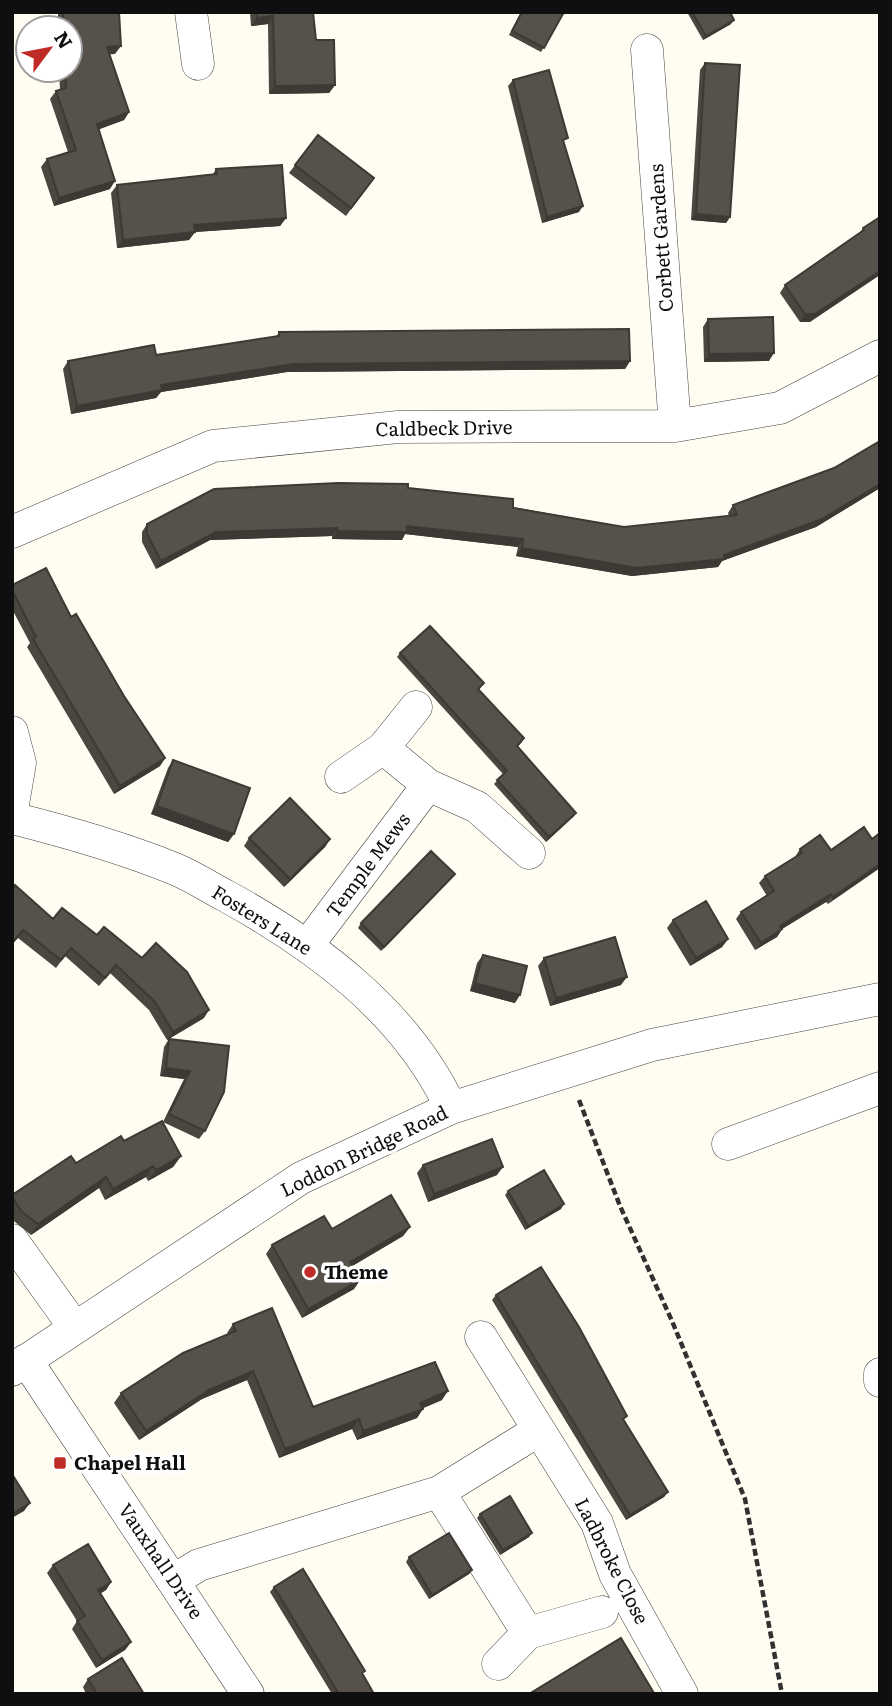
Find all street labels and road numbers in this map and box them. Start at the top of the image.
street label: Corbett Gardens [641,163,679,313]
street label: Caldbeck Drive [375,412,513,442]
street label: Temple Mews [318,806,416,923]
street label: Fosters Lane [207,877,318,961]
street label: Loddon Bridge Road [275,1097,452,1203]
street label: Ladbroke Close [569,1493,657,1629]
street label: Vauxhall Drive [113,1497,211,1624]

